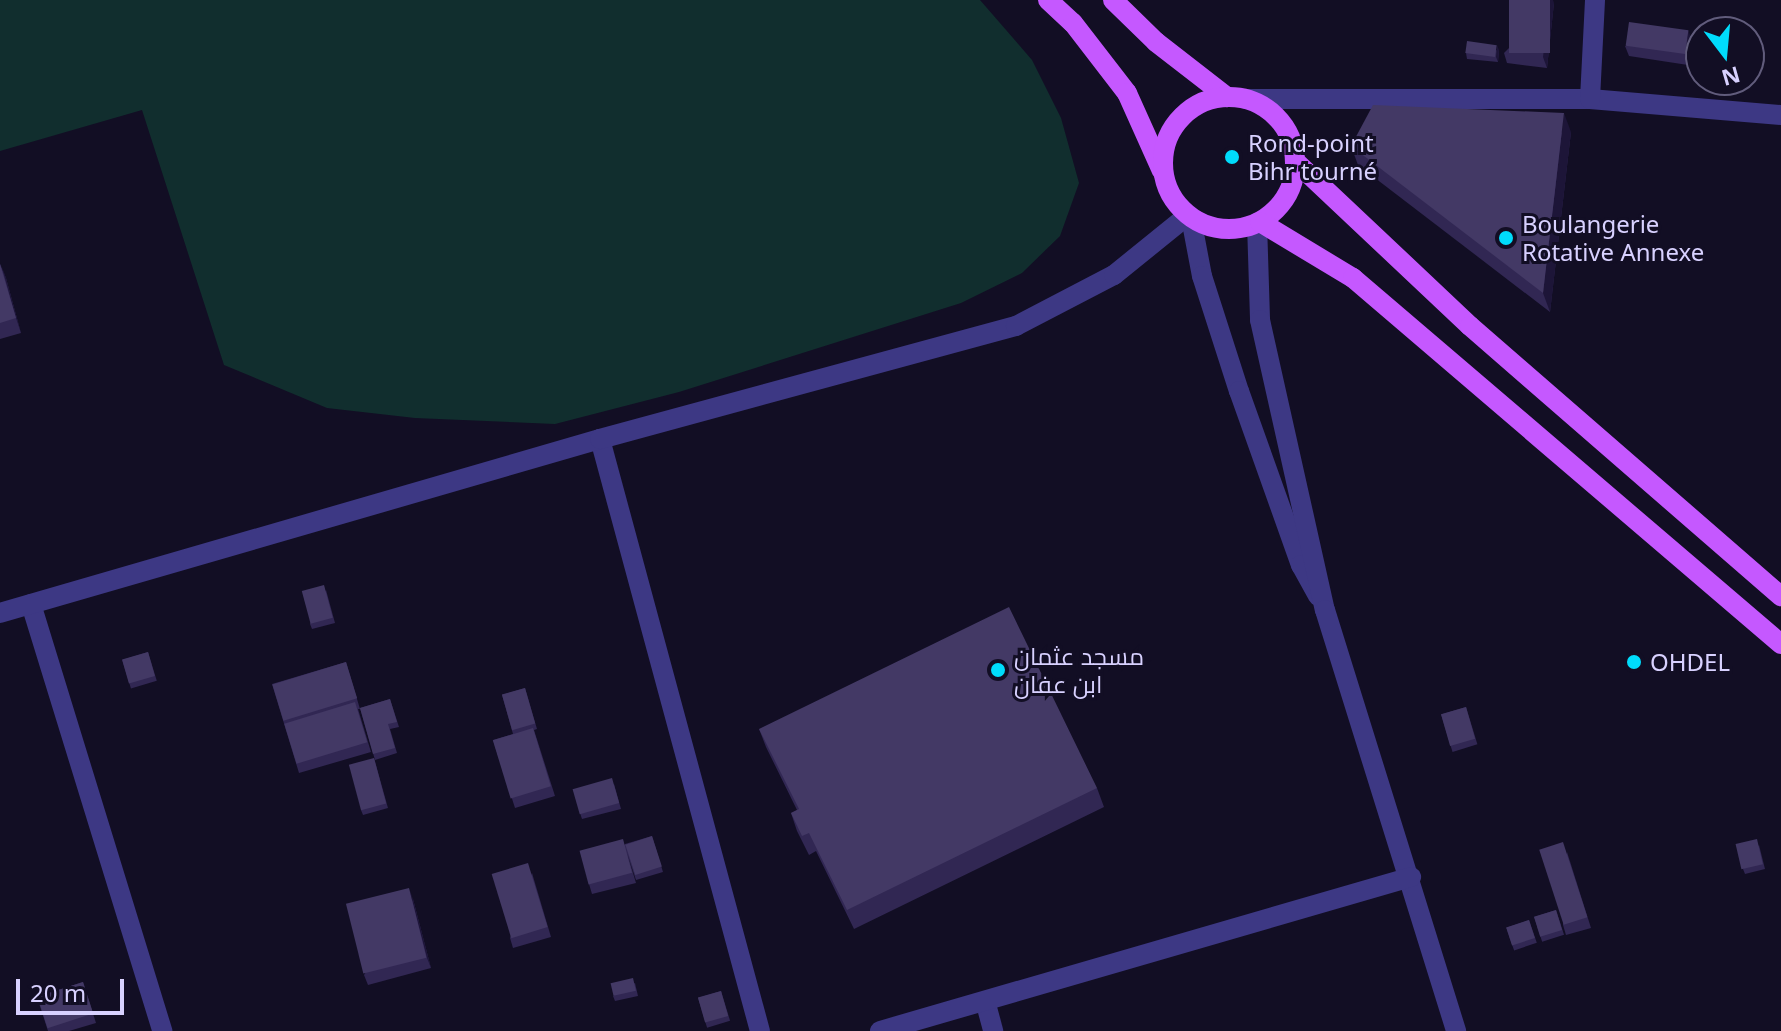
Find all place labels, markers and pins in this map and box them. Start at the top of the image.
place label: Rond-point Bihr tourné [1248,129,1377,185]
marker: Rond-point Bihr tourné [1223,148,1241,166]
place label: Boulangerie Rotative Annexe [1522,210,1704,266]
marker: Boulangerie Rotative Annexe [1497,229,1515,247]
place label: مسجد عثمان ابن عفان [1014,642,1144,698]
place label: OHDEL [1650,648,1730,676]
marker: OHDEL [1625,653,1643,671]
marker: مسجد عثمان ابن عفان [989,661,1007,679]

